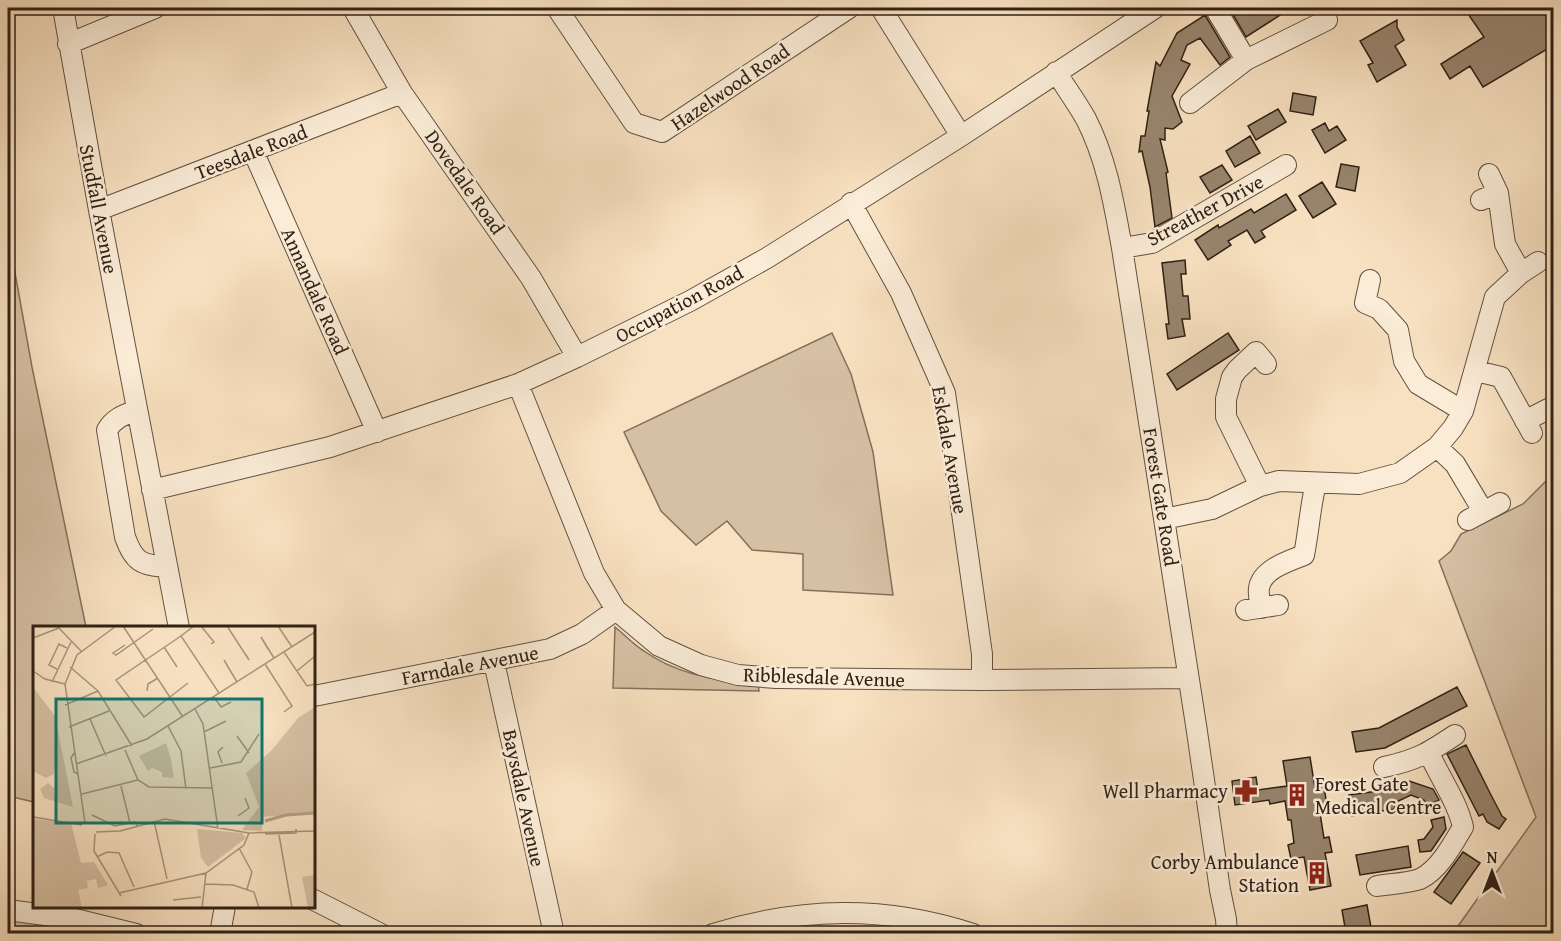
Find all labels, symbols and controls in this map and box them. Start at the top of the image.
street label: Hazelwood Road [665,36,795,137]
street label: Teesdale Road [190,117,312,186]
street label: Dovedale Road [418,123,513,240]
street label: Studfall Avenue [73,142,126,276]
street label: Streather Drive [1141,167,1268,253]
street label: Annandale Road [274,222,357,359]
street label: Occupation Road [610,257,748,350]
street label: Eskdale Avenue [925,384,976,516]
street label: Forest Gate Road [1136,426,1187,569]
inset map [33,626,315,908]
street label: Farndale Avenue [399,637,541,692]
street label: Ribblesdale Avenue [743,659,905,694]
street label: Baysdale Avenue [496,727,553,869]
place label: Forest Gate Medical Centre [1315,769,1441,821]
place label: Well Pharmacy [1102,776,1228,805]
pharmacy icon: Well Pharmacy [1233,778,1259,804]
building icon: Forest Gate Medical Centre [1284,782,1310,808]
north arrow [1462,842,1522,902]
text: N [1487,845,1498,869]
place label: Corby Ambulance Station [1151,847,1299,899]
building icon: Corby Ambulance Station [1304,860,1330,886]

